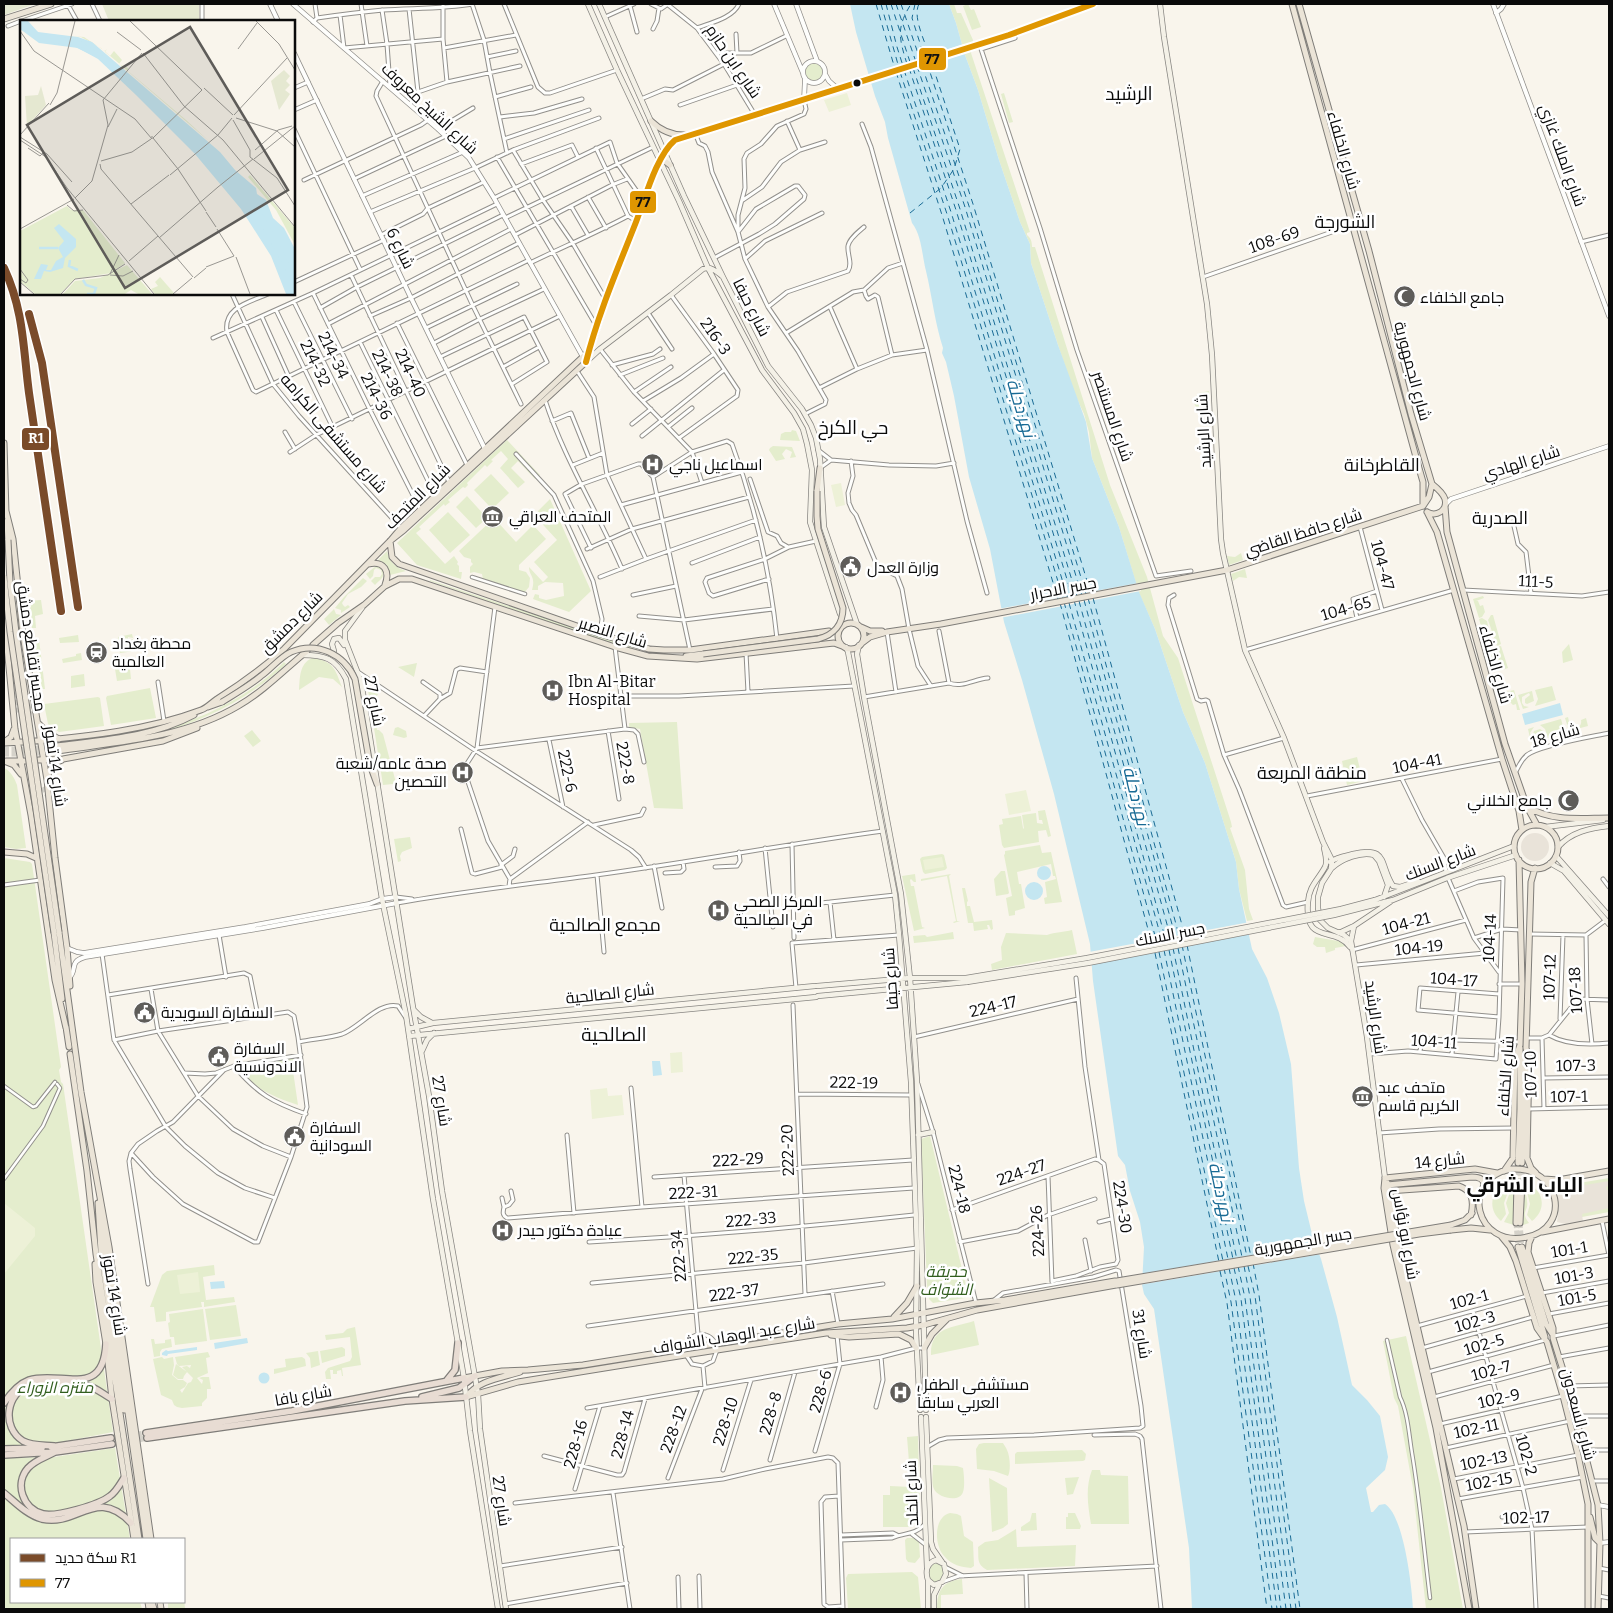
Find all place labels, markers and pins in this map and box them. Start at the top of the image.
unlabelled marker [852,78,862,88]
mosque icon: جامع الخلفاء [1392,285,1416,309]
place label: جامع الخلفاء [1420,288,1504,309]
hospital icon: اسماعيل ناجي [641,452,665,476]
place label: اسماعيل ناجي [669,455,763,478]
museum icon: المتحف العراقي [481,504,505,528]
place label: المتحف العراقي [509,507,612,530]
public building icon: وزارة العدل [839,555,863,579]
place label: وزارة العدل [867,558,939,578]
place label: محطة بغداد العالمية [112,634,191,671]
station icon: محطة بغداد العالمية [84,640,108,664]
place label: Ibn Al-Bitar Hospital [568,672,655,709]
hospital icon: Ibn Al-Bitar Hospital [540,678,564,702]
place label: صحة عامه/شعبة التحصين [336,754,447,792]
hospital icon: صحة عامه/شعبة التحصين [451,760,475,784]
mosque icon: جامع الخلاني [1556,788,1580,812]
place label: جامع الخلاني [1467,791,1552,814]
place label: المركز الصحي في الصالحية [734,892,822,933]
hospital icon: المركز الصحي في الصالحية [706,898,730,922]
public building icon: السفارة السويدية [133,1000,157,1024]
place label: السفارة السويدية [161,1003,273,1022]
place label: السفارة الاندونسية [234,1039,302,1076]
public building icon: السفارة الاندونسية [206,1045,230,1069]
place label: متحف عبد الكريم قاسم [1378,1078,1460,1117]
museum icon: متحف عبد الكريم قاسم [1350,1084,1374,1108]
place label: السفارة السودانية [310,1118,372,1155]
public building icon: السفارة السودانية [282,1124,306,1148]
hospital icon: عيادة دكتور حيدر [490,1218,514,1242]
place label: عيادة دكتور حيدر [517,1221,623,1240]
place label: مستشفى الطفل العربي سابقاً [917,1375,1029,1416]
hospital icon: مستشفى الطفل العربي سابقاً [889,1381,913,1405]

